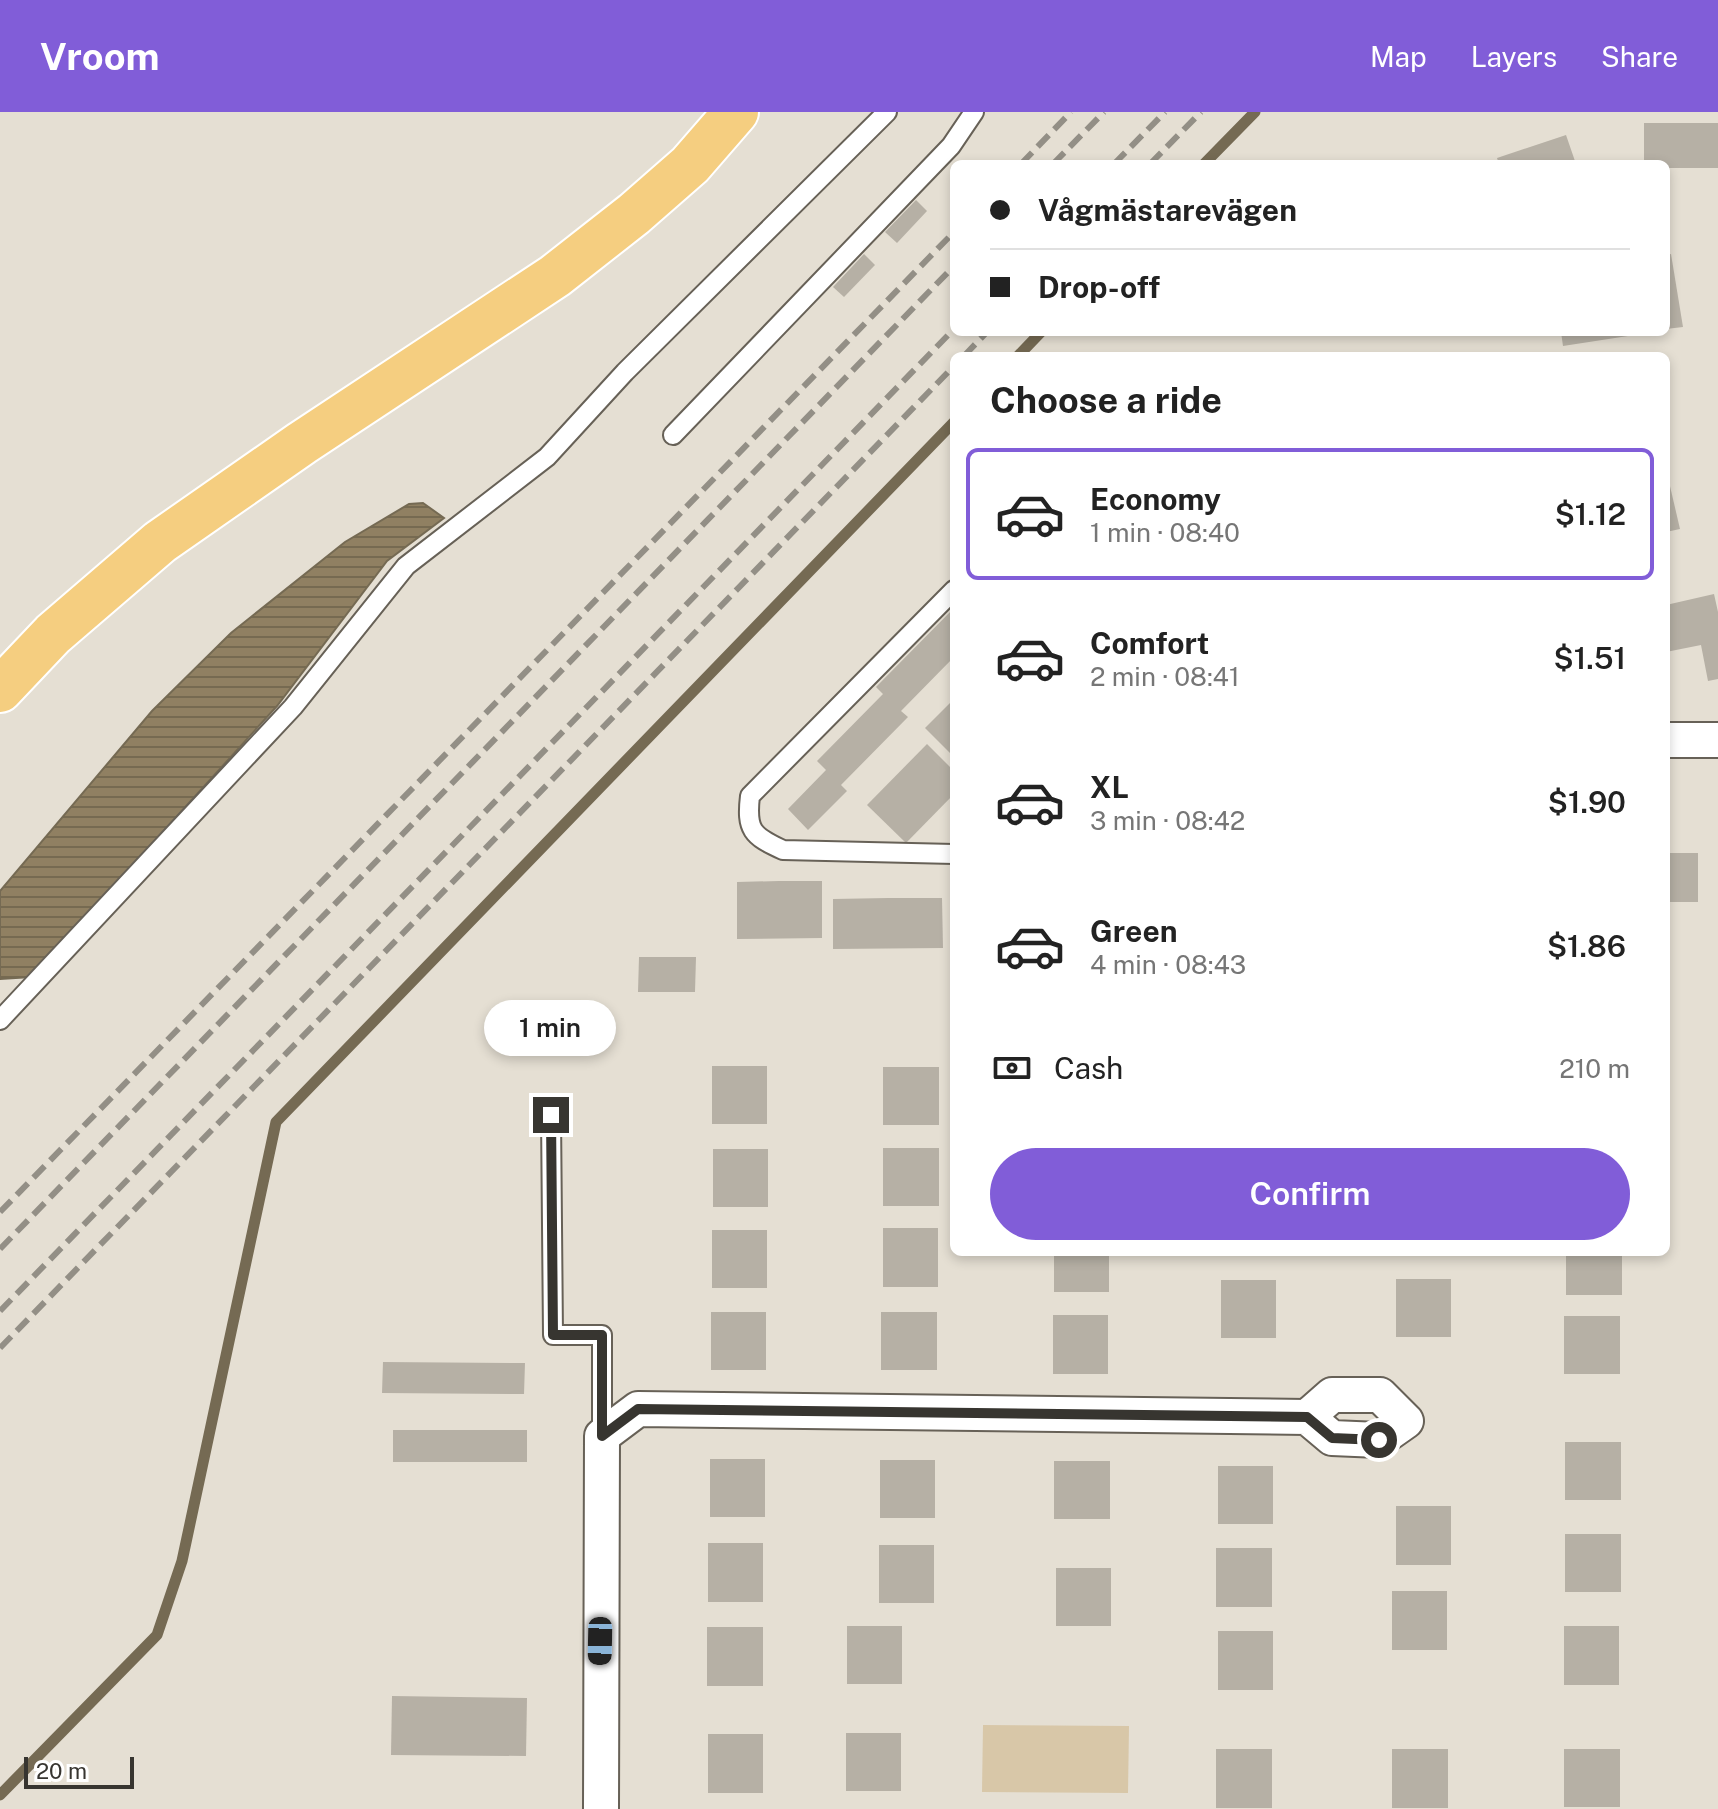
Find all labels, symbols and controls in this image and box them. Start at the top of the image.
text: Vroom [40,34,160,79]
text: Map [1370,40,1427,73]
text: Layers [1471,40,1557,73]
text: Share [1601,40,1678,73]
text: Vågmästarevägen [1038,192,1297,228]
text: Drop-off [1038,269,1160,305]
text: Choose a ride [990,379,1222,421]
icon: car [994,478,1066,550]
text: Economy [1090,481,1221,517]
text: $1.12 [1555,496,1626,532]
text: 1 min · 08:40 [1090,517,1240,548]
icon: car [994,622,1066,694]
text: Comfort [1090,625,1209,661]
text: $1.51 [1554,640,1626,676]
text: 2 min · 08:41 [1090,661,1240,692]
icon: car [994,766,1066,838]
text: XL [1090,769,1129,805]
text: $1.90 [1548,784,1626,820]
text: 3 min · 08:42 [1090,805,1245,836]
icon: car [994,910,1066,982]
text: Green [1090,913,1177,949]
text: $1.86 [1547,928,1626,964]
text: 4 min · 08:43 [1090,949,1246,980]
callout: 1 min [485,999,617,1055]
text: 1 min [519,1012,581,1043]
icon: cash [990,1046,1034,1090]
text: Cash [1054,1050,1123,1086]
text: 210 m [1559,1053,1630,1084]
route end [533,1097,569,1133]
button: Confirm [990,1148,1630,1240]
route start [1361,1422,1397,1458]
car [588,1617,612,1665]
scale bar [24,1753,134,1789]
text: 20 m [36,1758,87,1784]

